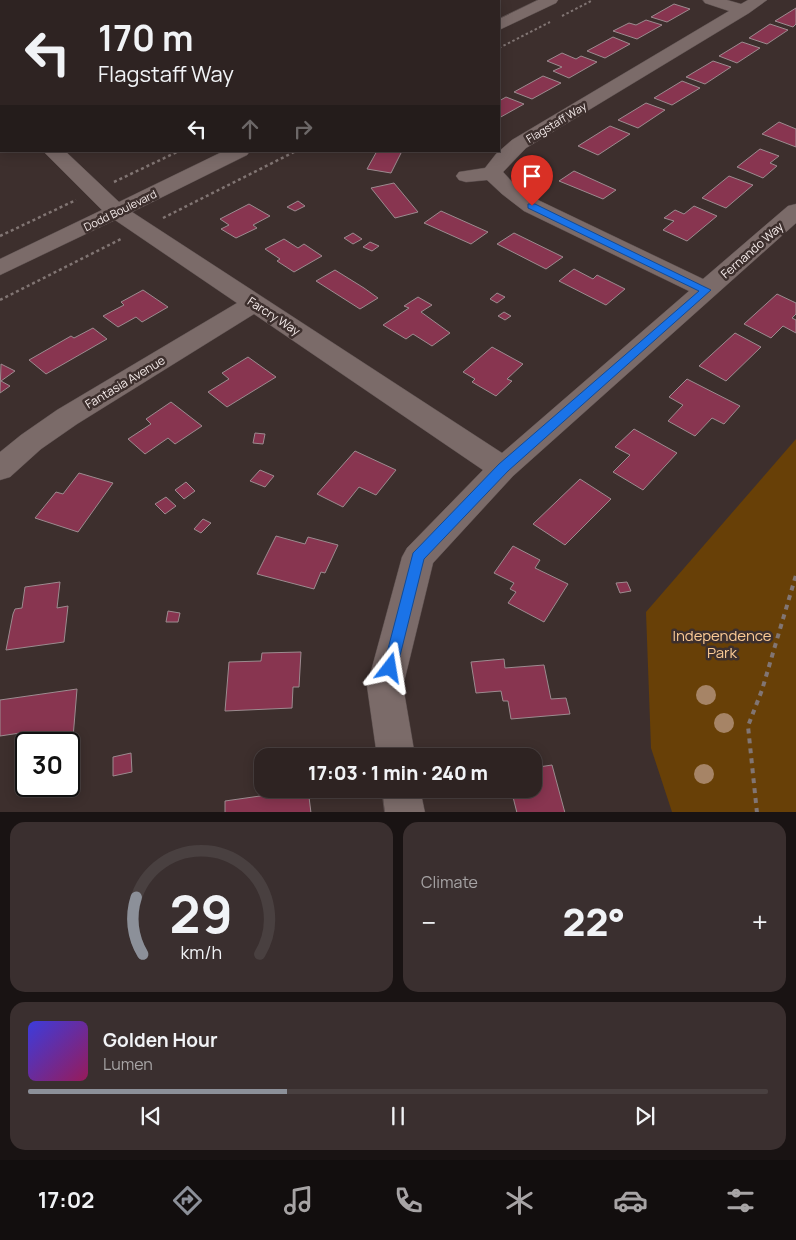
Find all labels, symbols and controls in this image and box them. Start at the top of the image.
text: 170 m [98,14,194,62]
icon: left [15,20,80,85]
text: Flagstaff Way [98,59,234,89]
street label: Flagstaff Way [523,98,589,146]
icon: left [183,115,211,143]
icon: ahead [236,115,264,143]
icon: right [289,115,317,143]
pin [511,155,553,206]
icon: arrive [518,162,546,190]
street label: Dodd Boulevard [81,186,159,234]
street label: Fernando Way [717,218,788,282]
street label: Farcry Way [244,293,304,340]
street label: Fantasia Avenue [82,351,168,413]
park label: Independence Park [672,625,772,663]
position arrow [363,641,415,693]
speed limit sign: 30 [15,732,80,797]
text: 17:03 · 1 min · 240 m [308,760,488,786]
text: Climate [421,871,478,893]
text: 29 [170,878,233,949]
text: 22° [562,895,625,947]
text: − [421,903,436,941]
text: + [752,903,768,941]
text: km/h [181,940,222,964]
text: Golden Hour [103,1027,217,1053]
text: Lumen [103,1053,153,1075]
icon: previous [137,1102,165,1130]
icon: pause [384,1102,412,1130]
icon: next [631,1102,659,1130]
icon: directions [170,1183,205,1218]
icon: music [281,1183,316,1218]
icon: phone [391,1183,426,1218]
icon: climate [502,1183,537,1218]
icon: car [613,1183,648,1218]
icon: filters [723,1183,758,1218]
text: 17:02 [38,1185,94,1215]

